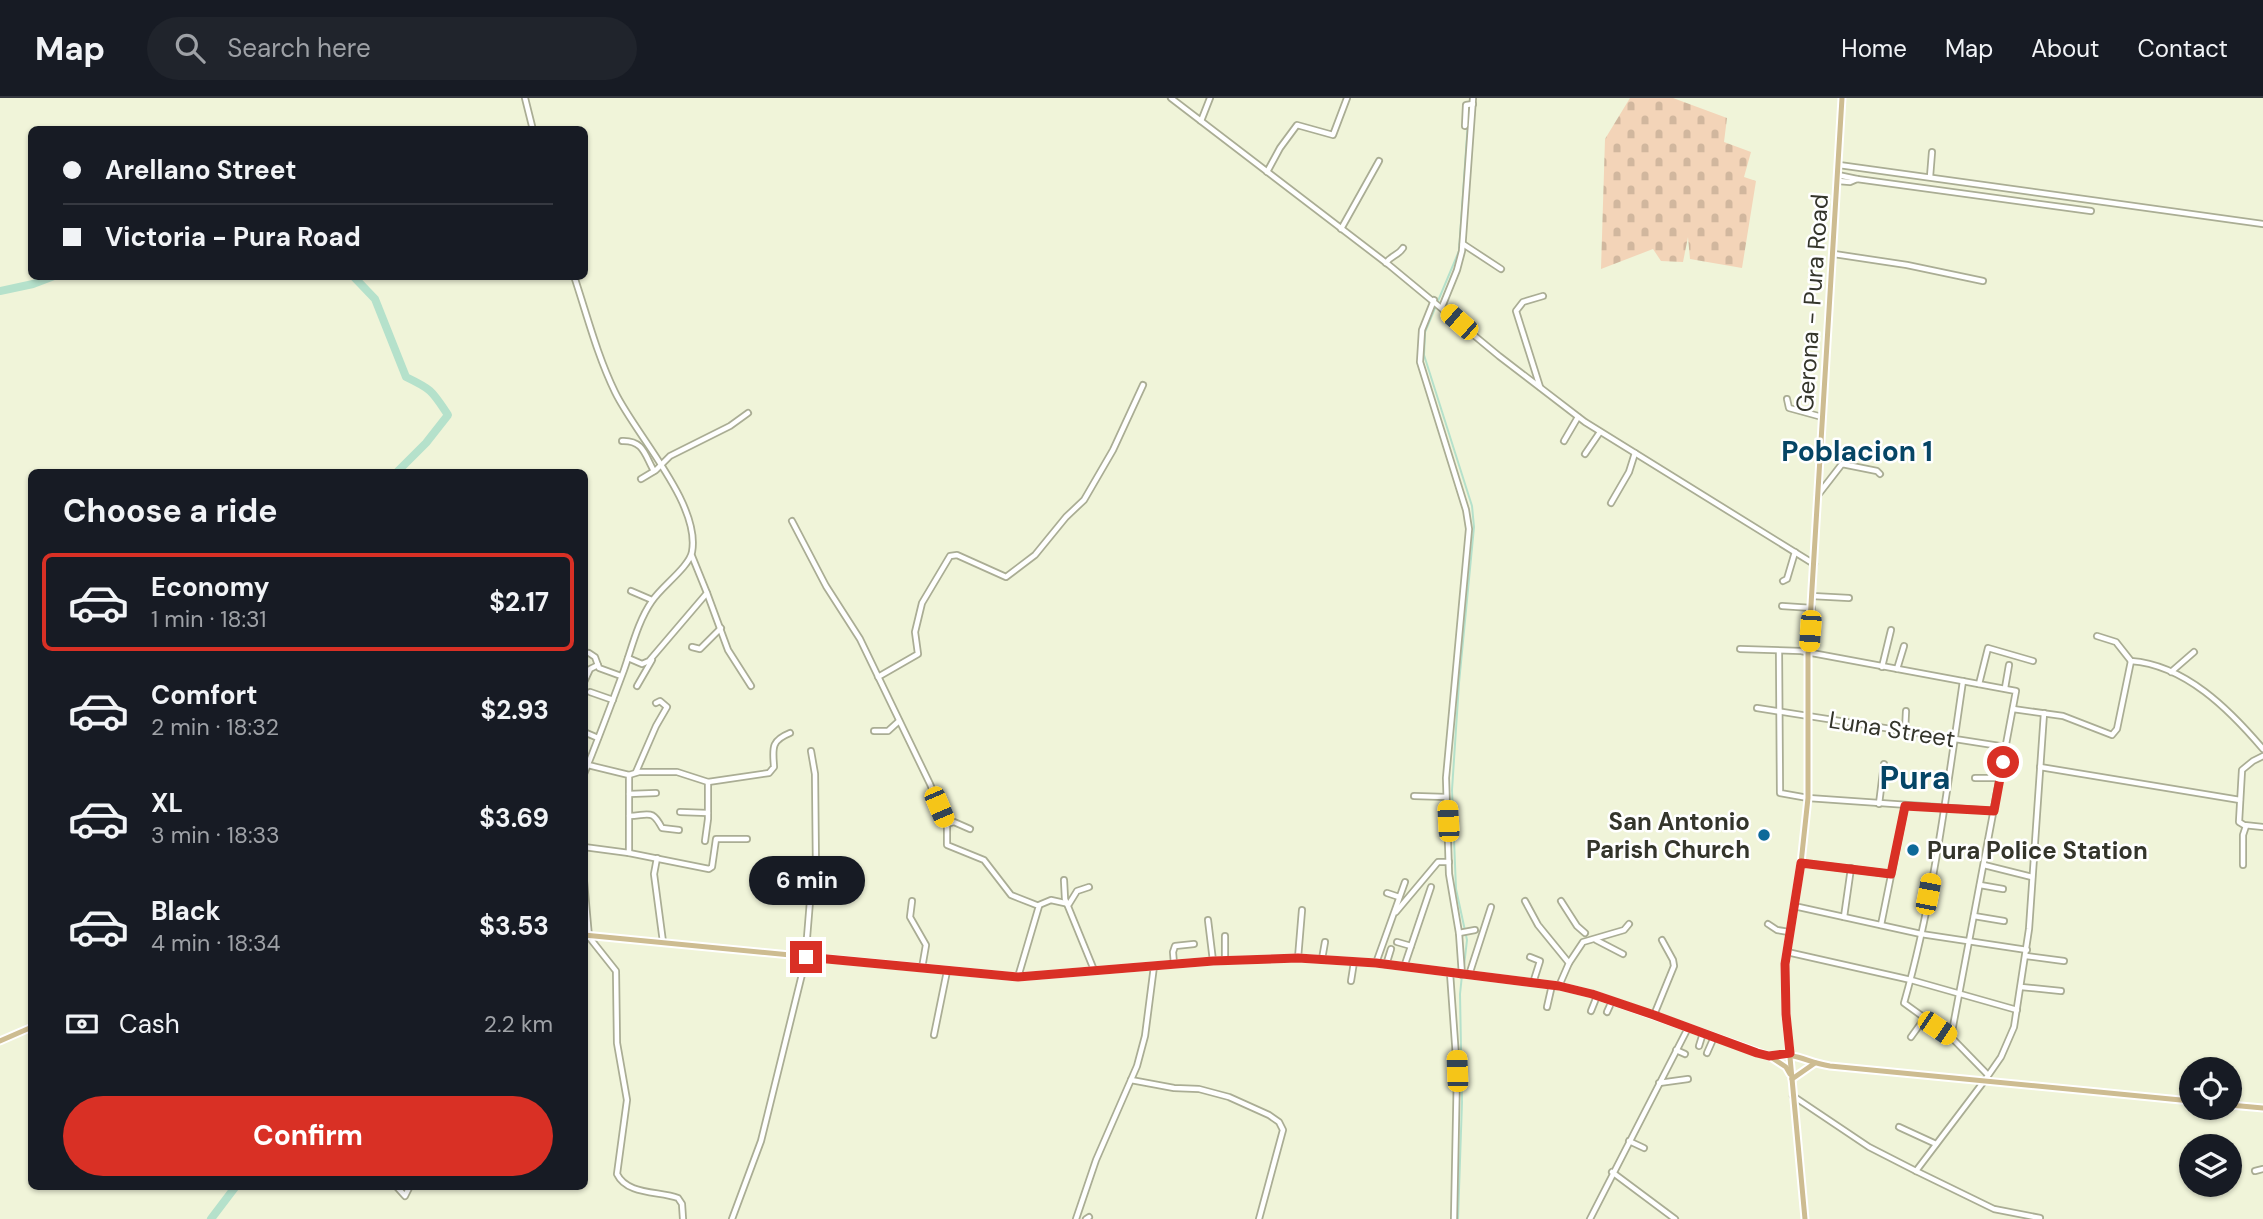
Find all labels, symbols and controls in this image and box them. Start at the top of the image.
search box [147,17,637,80]
text: Map [35,27,105,70]
icon: search [171,29,209,67]
text: Search here [227,31,371,65]
text: Home [1841,33,1907,64]
text: Map [1945,33,1993,64]
text: About [2031,33,2100,64]
text: Contact [2138,33,2228,64]
text: Arellano Street [105,153,296,187]
street label: Gerona - Pura Road [1789,193,1835,413]
text: Victoria - Pura Road [105,220,361,254]
car [1437,300,1482,344]
district label: Poblacion 1 [1781,433,1933,470]
text: Choose a ride [63,490,278,532]
text: Economy [151,570,269,604]
icon: car [67,571,130,634]
text: $2.17 [489,585,549,619]
text: 1 min · 18:31 [151,604,266,634]
car [1799,609,1822,653]
text: Comfort [151,678,257,712]
icon: car [67,679,130,742]
text: $2.93 [481,693,549,727]
street label: Luna Street [1827,704,1957,754]
text: 2 min · 18:32 [151,712,279,742]
route start [1987,746,2019,778]
district label: Pura [1879,757,1951,799]
car [922,784,957,830]
text: XL [151,786,183,820]
icon: car [67,787,130,850]
car [1437,799,1460,843]
text: $3.69 [479,801,549,835]
place label: San Antonio Parish Church [1586,806,1750,865]
text: 3 min · 18:33 [151,820,280,850]
marker: San Antonio Parish Church [1756,827,1772,843]
place label: Pura Police Station [1927,835,2148,866]
marker: Pura Police Station [1905,842,1921,858]
callout: 6 min [748,856,864,904]
text: 6 min [776,865,838,895]
car [1914,871,1943,917]
text: Black [151,894,221,928]
icon: car [67,895,130,958]
text: $3.53 [479,909,549,943]
text: 4 min · 18:34 [151,928,280,958]
route end [790,941,822,973]
icon: cash [63,1005,101,1043]
text: Cash [119,1007,180,1041]
car [1914,1008,1961,1048]
text: 2.2 km [484,1009,553,1039]
car [1446,1050,1469,1092]
map controls [2179,1057,2242,1197]
button: locate [2179,1057,2242,1120]
button: Confirm [63,1096,553,1176]
button: layers [2179,1134,2242,1197]

